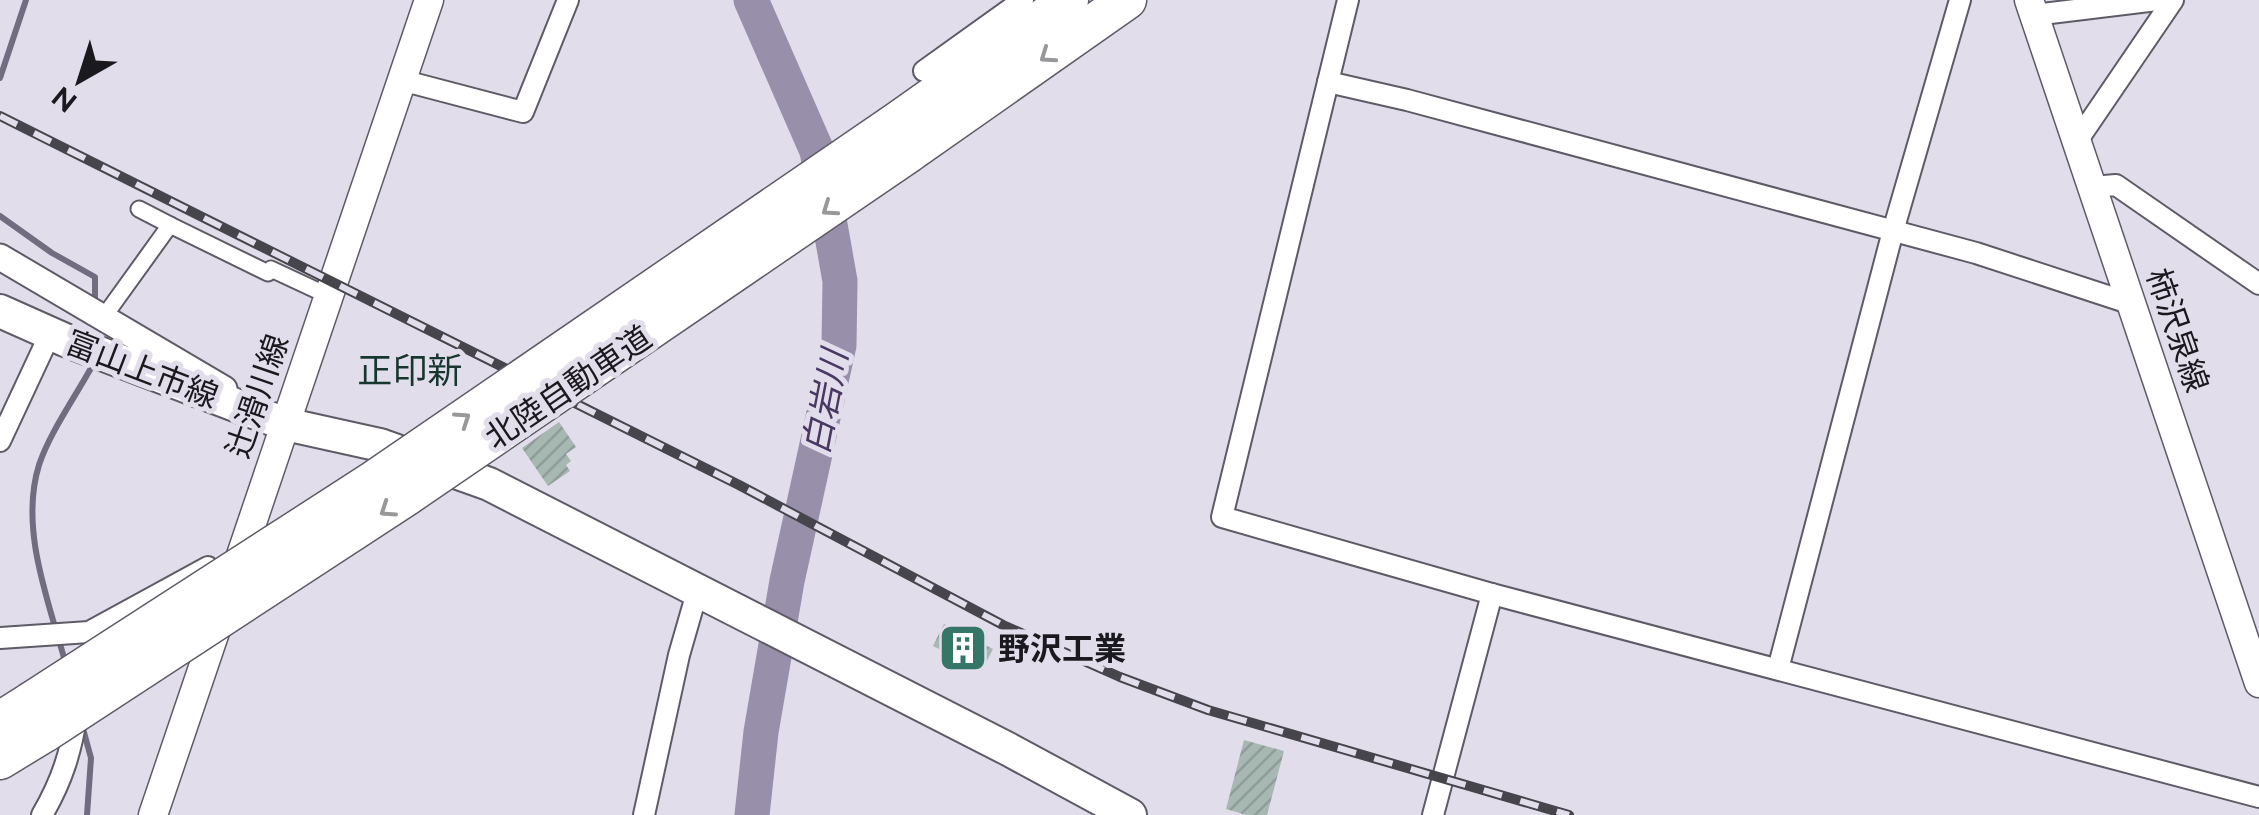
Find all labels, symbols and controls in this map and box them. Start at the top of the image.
north arrow [30,30,130,130]
one-way arrow [1040,44,1058,62]
text: N [46,79,83,119]
one-way arrow [822,197,841,215]
street label: 柿沢泉線 [2140,263,2216,397]
street label: 北陸自動車道 [478,318,658,456]
street label: 富山上市線 [61,323,223,415]
street label: 辻滑川線 [219,329,295,463]
water label: 白岩川 [795,343,856,457]
district label: 正印新 [357,350,463,391]
one-way arrow [452,413,471,431]
one-way arrow [379,497,397,516]
building icon: 野沢工業 [937,622,989,674]
place label: 野沢工業 [998,630,1126,667]

